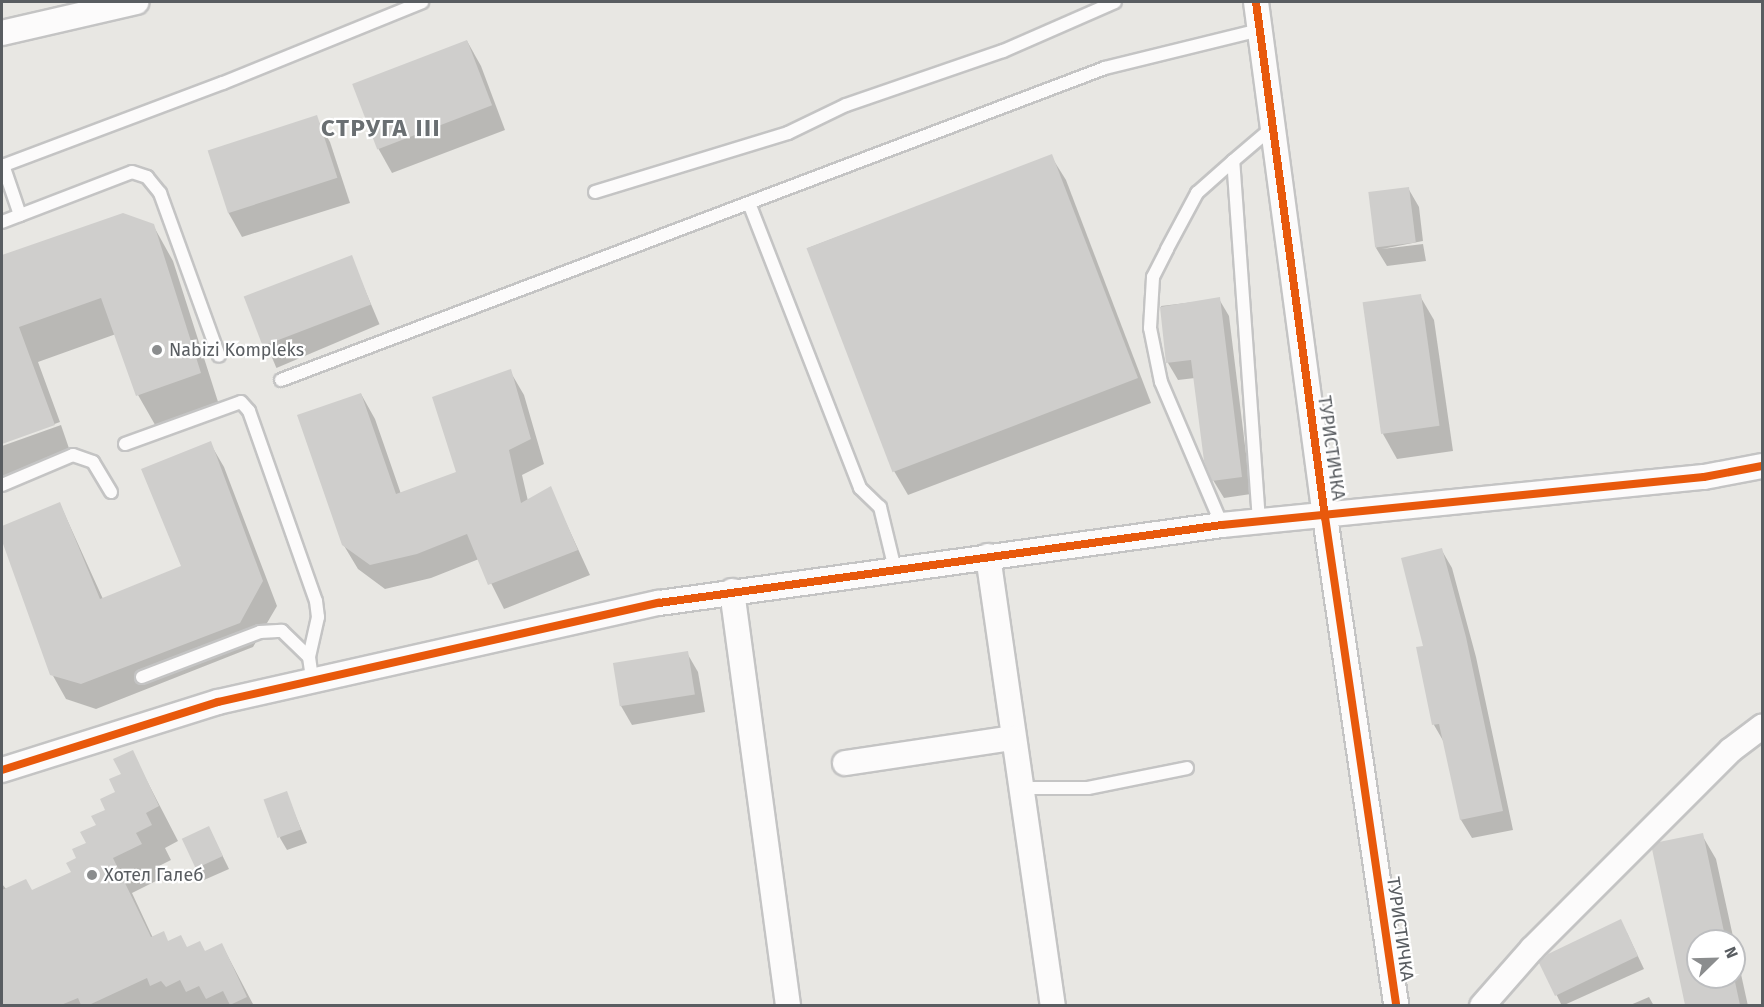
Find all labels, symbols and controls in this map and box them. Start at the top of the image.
district label: СТРУГА III [321,115,441,143]
place label: Nabizi Kompleks [169,339,304,361]
marker: Nabizi Kompleks [150,343,164,357]
street label: ТУРИСТИЧКА [1313,394,1349,502]
place label: Хотел Галеб [104,864,204,886]
marker: Хотел Галеб [85,868,99,882]
street label: ТУРИСТИЧКА [1382,875,1418,983]
north arrow [1686,929,1746,989]
text: N [1720,944,1742,961]

